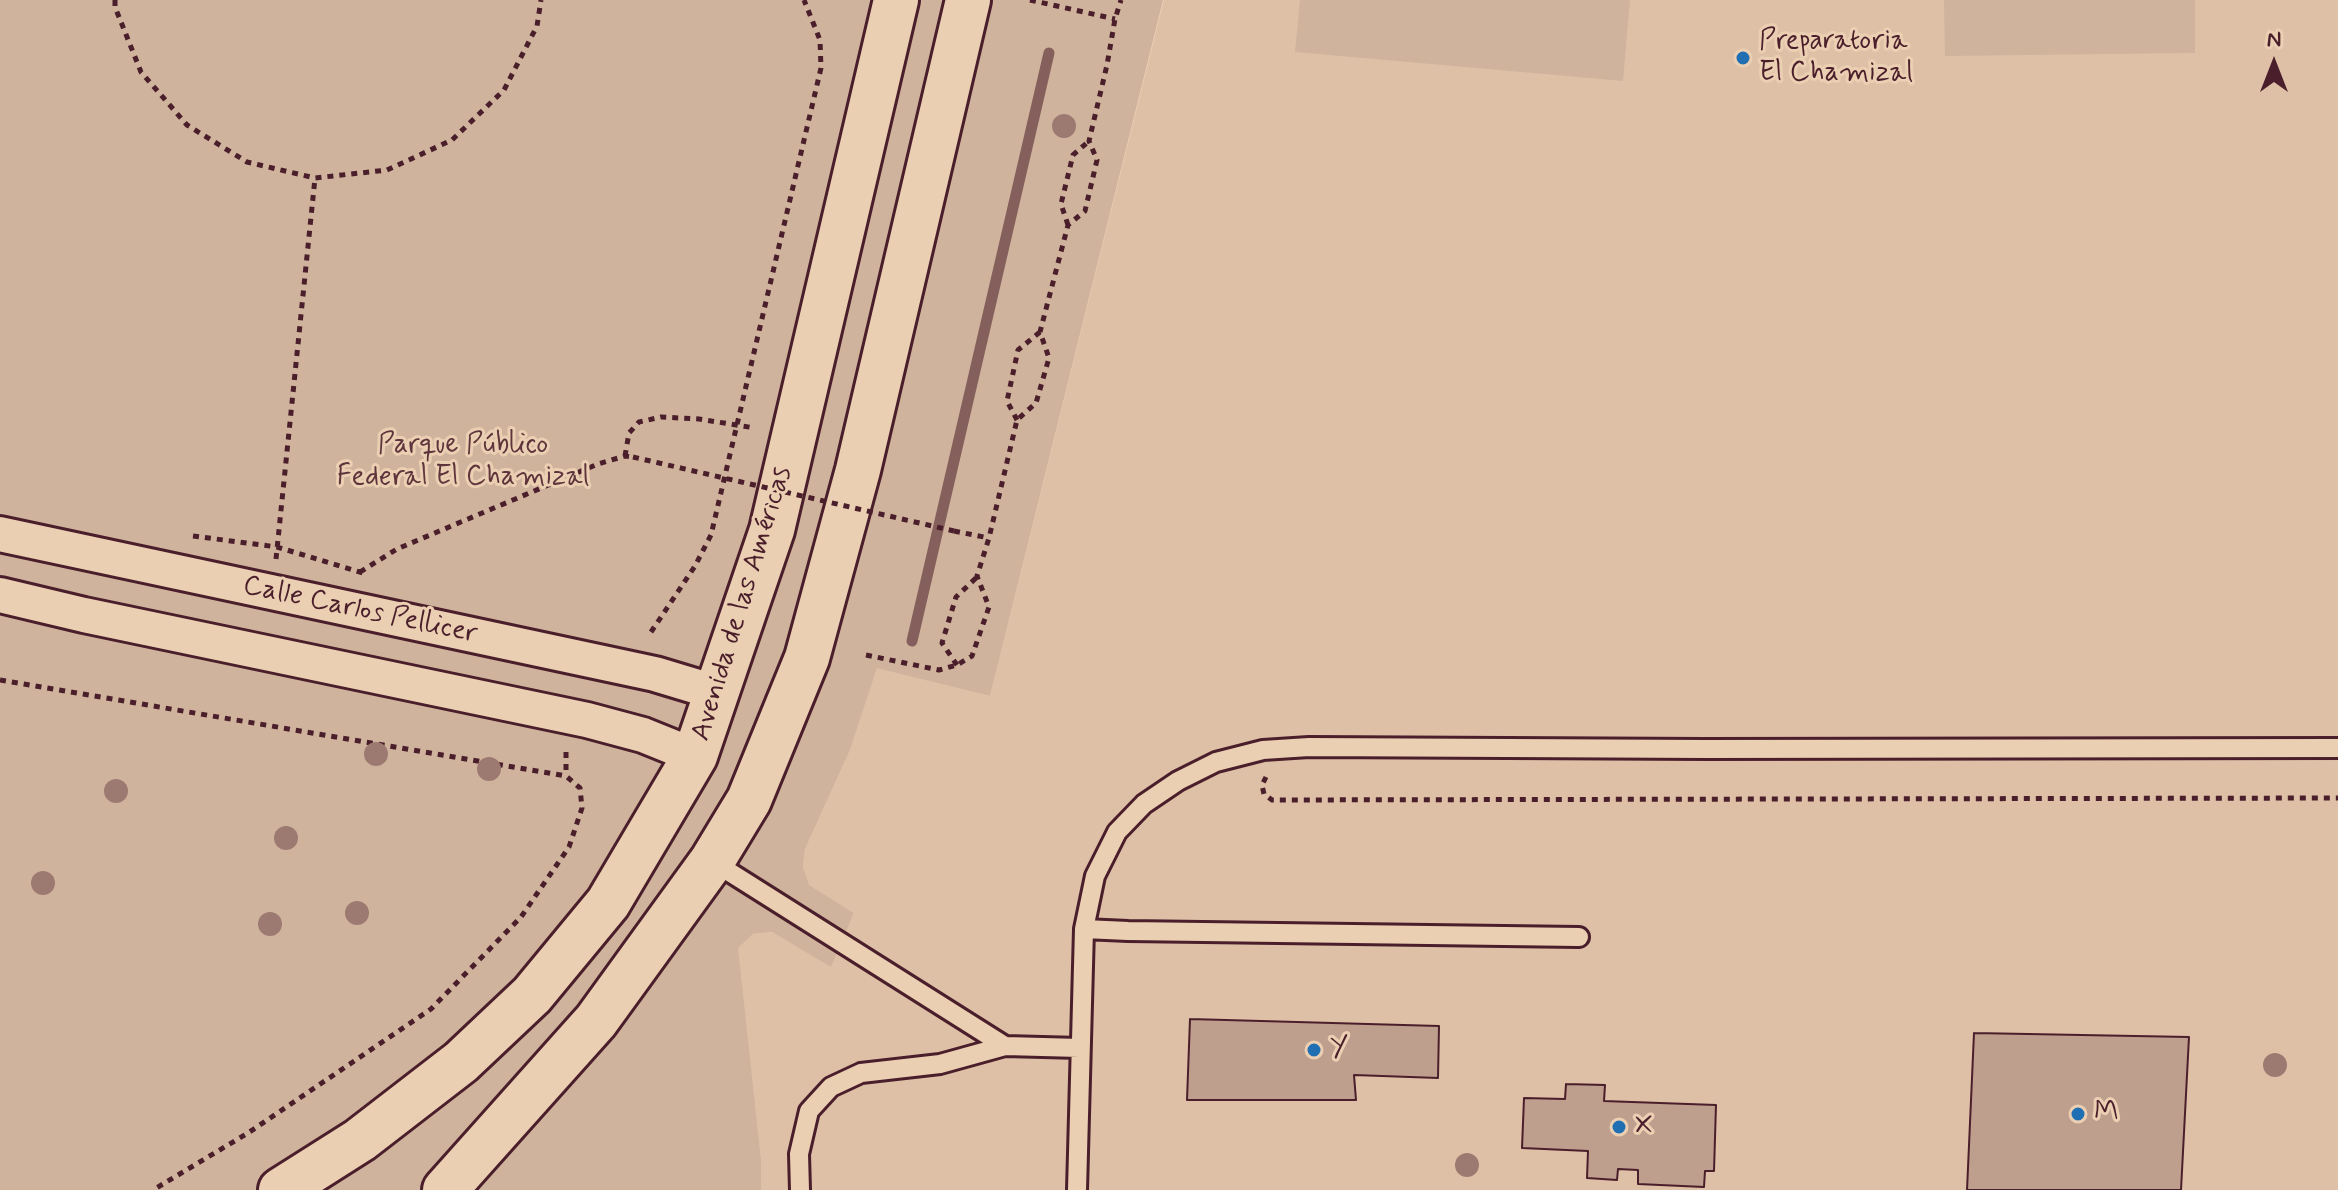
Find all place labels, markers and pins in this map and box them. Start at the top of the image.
place label: Preparatoria El Chamizal [1759,25,1913,91]
marker: Preparatoria El Chamizal [1734,49,1752,67]
place label: Y [1330,1033,1348,1067]
marker: Y [1305,1041,1323,1059]
place label: M [2094,1097,2119,1131]
marker: M [2069,1105,2087,1123]
place label: X [1635,1110,1653,1144]
marker: X [1610,1118,1628,1136]

